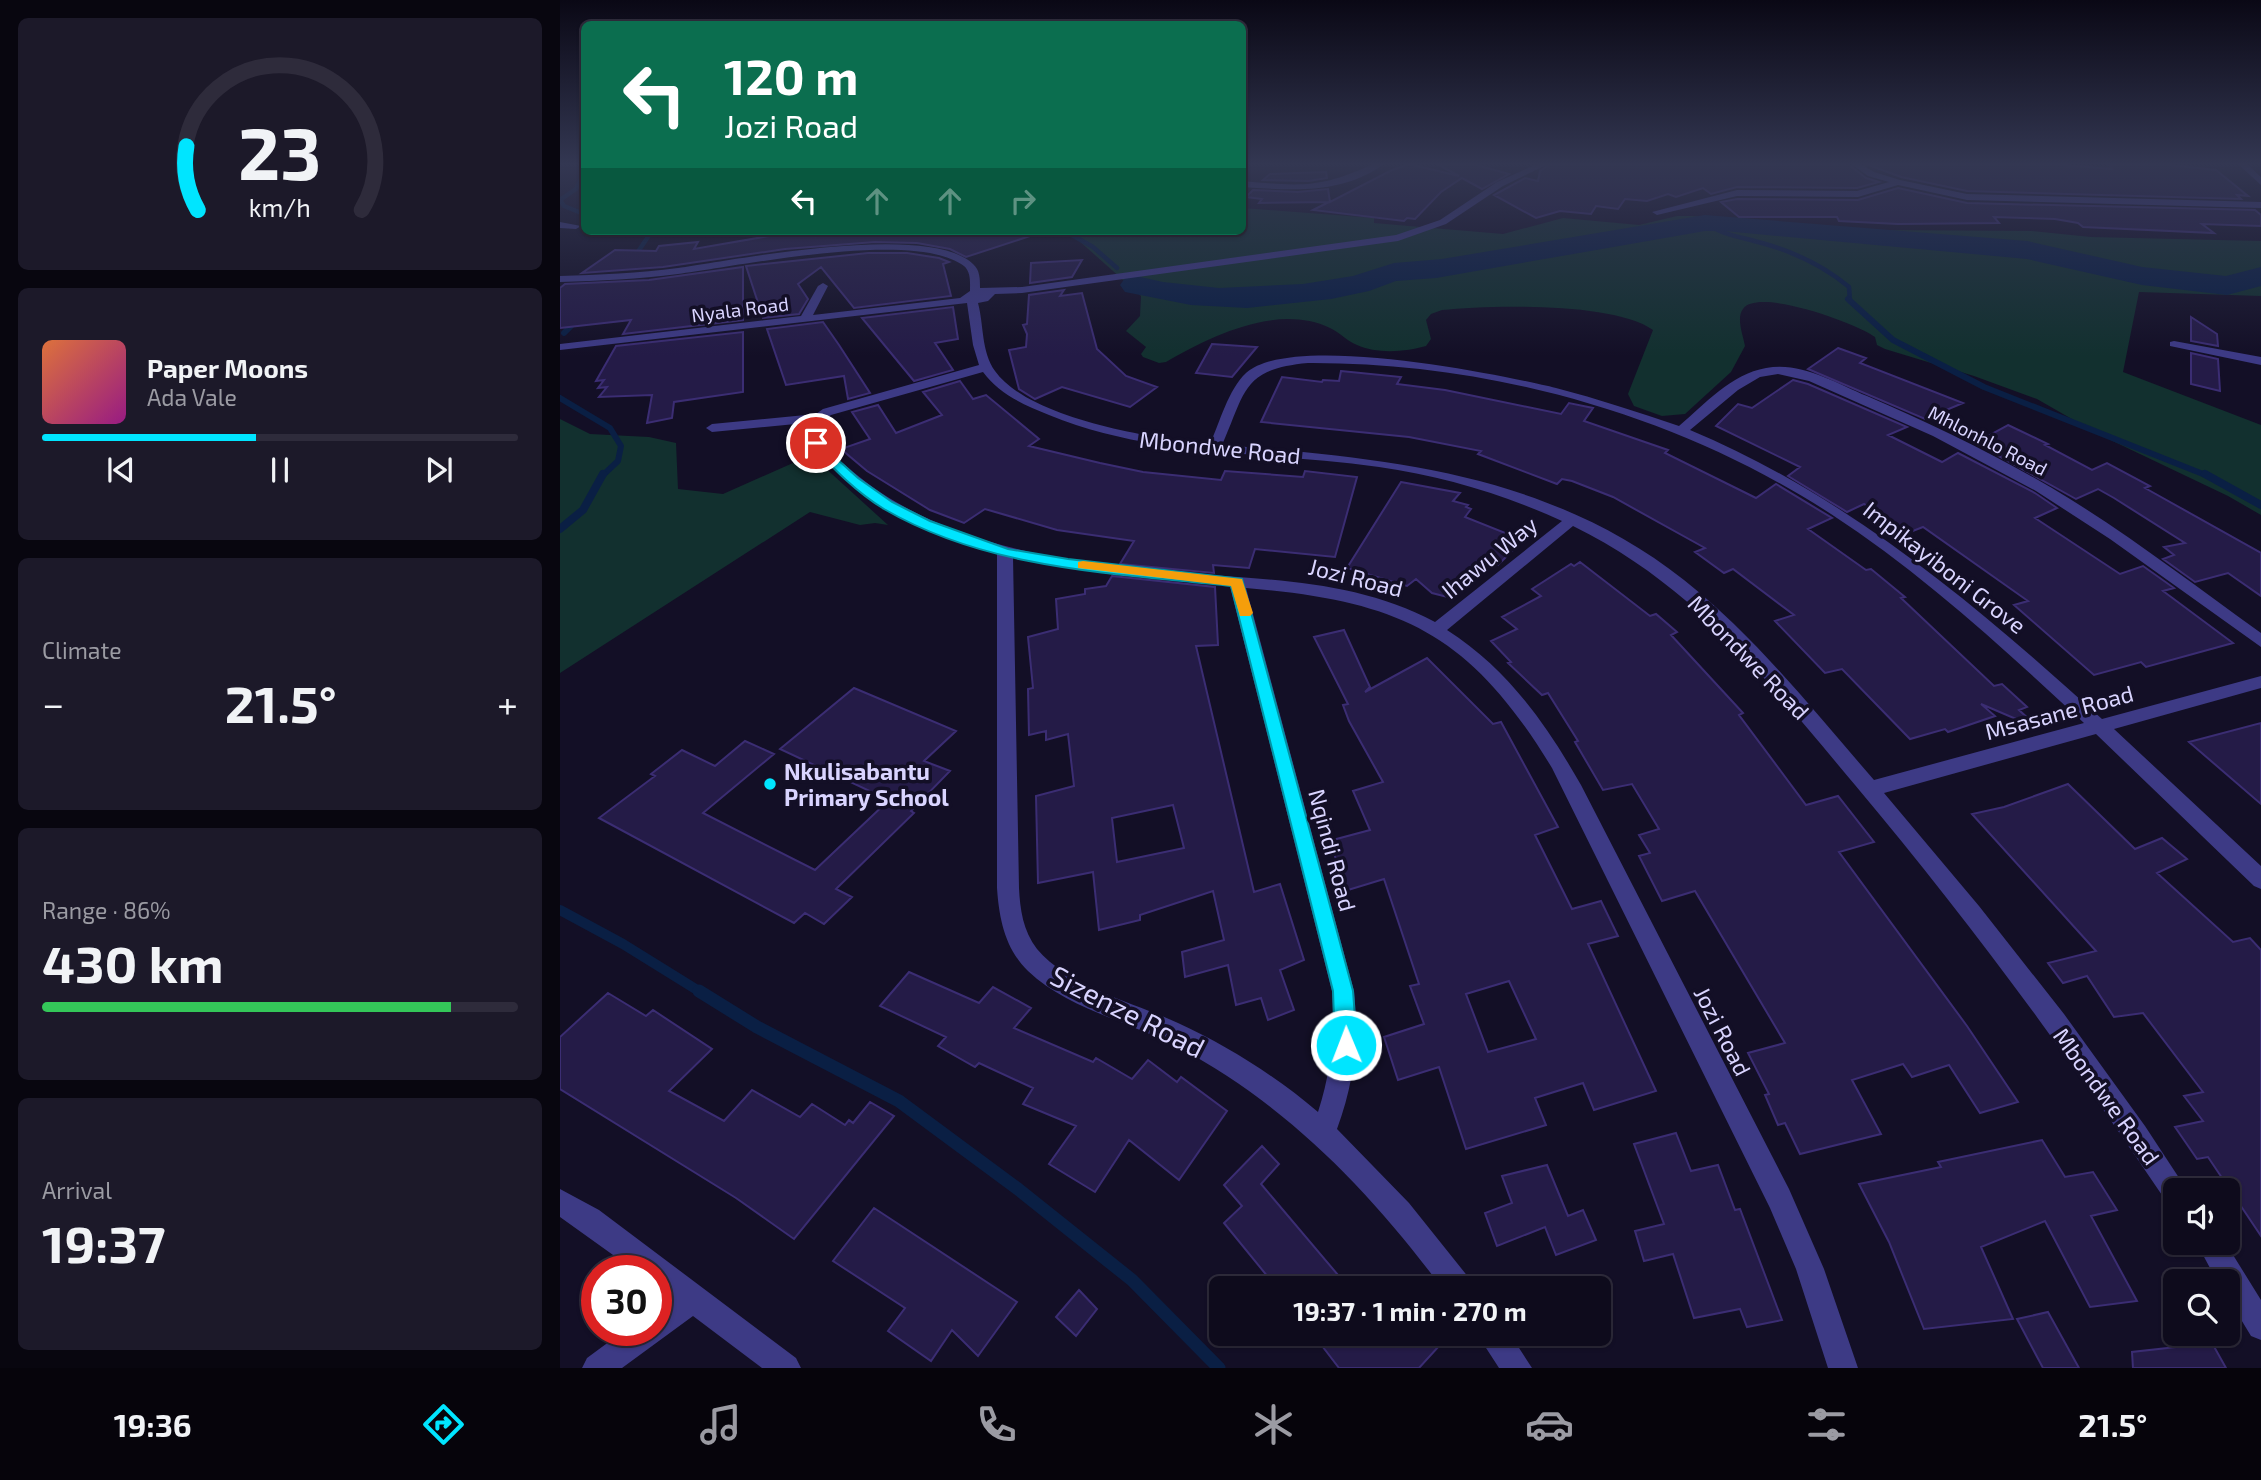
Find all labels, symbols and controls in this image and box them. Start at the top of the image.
text: 120 m [724,46,858,105]
icon: left [609,49,700,140]
text: Jozi Road [724,106,858,144]
text: 23 [238,107,322,195]
icon: left [785,182,823,220]
icon: ahead [858,182,896,220]
icon: ahead [931,182,969,220]
icon: right [1004,182,1042,220]
text: km/h [249,192,311,222]
street label: Nyala Road [690,292,790,326]
text: Paper Moons [147,352,308,383]
text: Ada Vale [147,383,237,411]
street label: Mhlonhlo Road [1925,400,2051,480]
pin [786,413,846,473]
icon: arrive [797,424,835,462]
street label: Mbondwe Road [1138,425,1302,469]
icon: previous [102,451,140,489]
icon: pause [261,451,299,489]
icon: next [420,451,458,489]
street label: Impikayiboni Grove [1858,495,2032,639]
street label: Ihawu Way [1435,510,1543,604]
street label: Jozi Road [1306,552,1406,602]
street label: Mbondwe Road [1683,589,1815,725]
text: Climate [42,636,122,664]
text: 21.5° [225,671,337,733]
street label: Msasane Road [1982,679,2136,745]
text: − [42,680,64,726]
text: + [497,680,518,726]
place label: Nkulisabantu Primary School [784,757,949,811]
marker: Nkulisabantu Primary School [762,776,778,792]
street label: Nqindi Road [1303,786,1363,914]
text: Range · 86% [42,896,171,924]
text: 430 km [42,931,224,993]
street label: Sizenze Road [1045,958,1211,1064]
street label: Jozi Road [1689,982,1757,1080]
position arrow [1309,1008,1383,1082]
street label: Mbondwe Road [2048,1022,2166,1170]
text: Arrival [42,1176,112,1204]
map controls [2163,1178,2240,1346]
button: sound [2163,1178,2240,1255]
text: 19:37 [42,1211,165,1273]
speed limit sign: 30 [581,1255,672,1346]
button: search [2163,1269,2240,1346]
text: 19:37 · 1 min · 270 m [1293,1295,1527,1326]
icon: directions [419,1400,468,1449]
icon: music [696,1400,745,1449]
icon: phone [972,1400,1021,1449]
icon: climate [1249,1400,1298,1449]
icon: car [1525,1400,1574,1449]
icon: filters [1802,1400,1851,1449]
text: 19:36 [114,1405,192,1443]
text: 21.5° [2078,1405,2147,1443]

